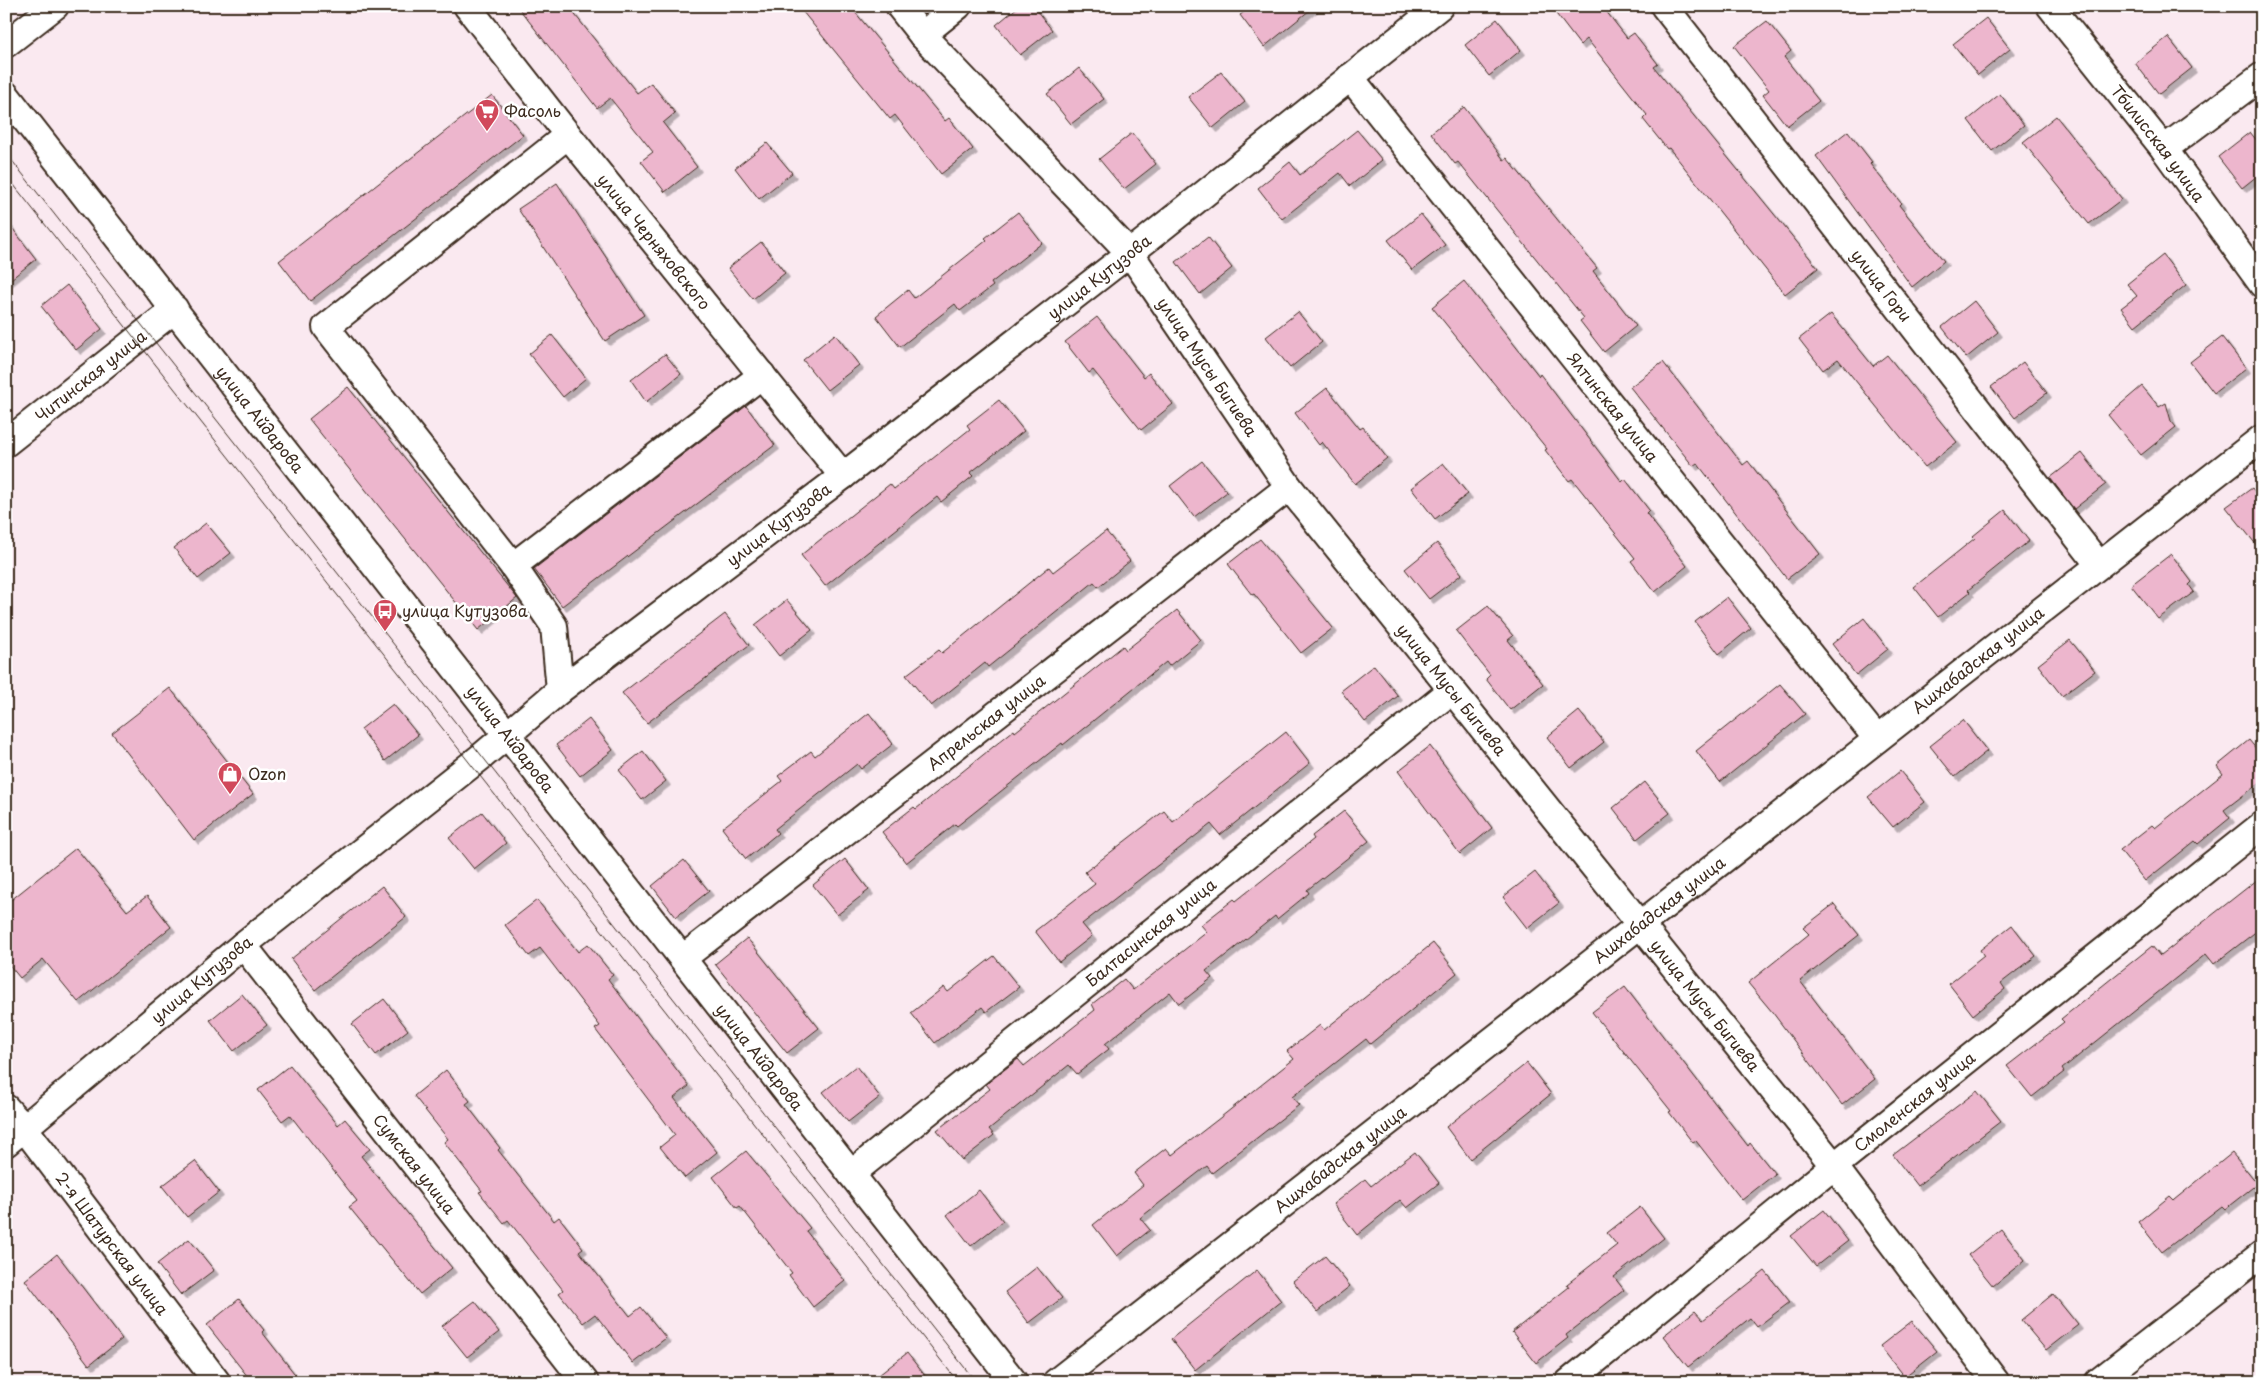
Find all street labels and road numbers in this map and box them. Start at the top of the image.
street label: Тбилисская улица [2106,79,2212,207]
street label: улица Черняховского [592,168,717,315]
street label: улица Кутузова [1042,228,1156,324]
street label: улица Гори [1846,243,1918,326]
street label: улица Мусы Бигиева [1152,292,1264,441]
street label: Читинская улица [29,323,151,427]
street label: Ялтинская улица [1562,346,1665,467]
street label: улица Айдарова [211,360,311,478]
street label: улица Кутузова [721,476,836,571]
street label: Ашхабадская улица [1906,600,2049,719]
street label: улица Мусы Бигиева [1392,618,1513,760]
street label: Апрельская улица [921,668,1050,775]
street label: улица Айдарова [461,680,561,797]
street label: Ашхабадская улица [1587,850,1730,968]
street label: Балтасинская улица [1080,872,1221,992]
street label: улица Кутузова [145,929,257,1028]
street label: улица Мусы Бигиева [1645,933,1767,1076]
street label: улица Айдарова [711,998,810,1115]
street label: Смоленская улица [1848,1045,1980,1157]
street label: Ашхабадская улица [1269,1099,1411,1218]
street label: Сумская улица [368,1108,462,1219]
street label: 2-я Шатурская улица [50,1166,175,1320]

